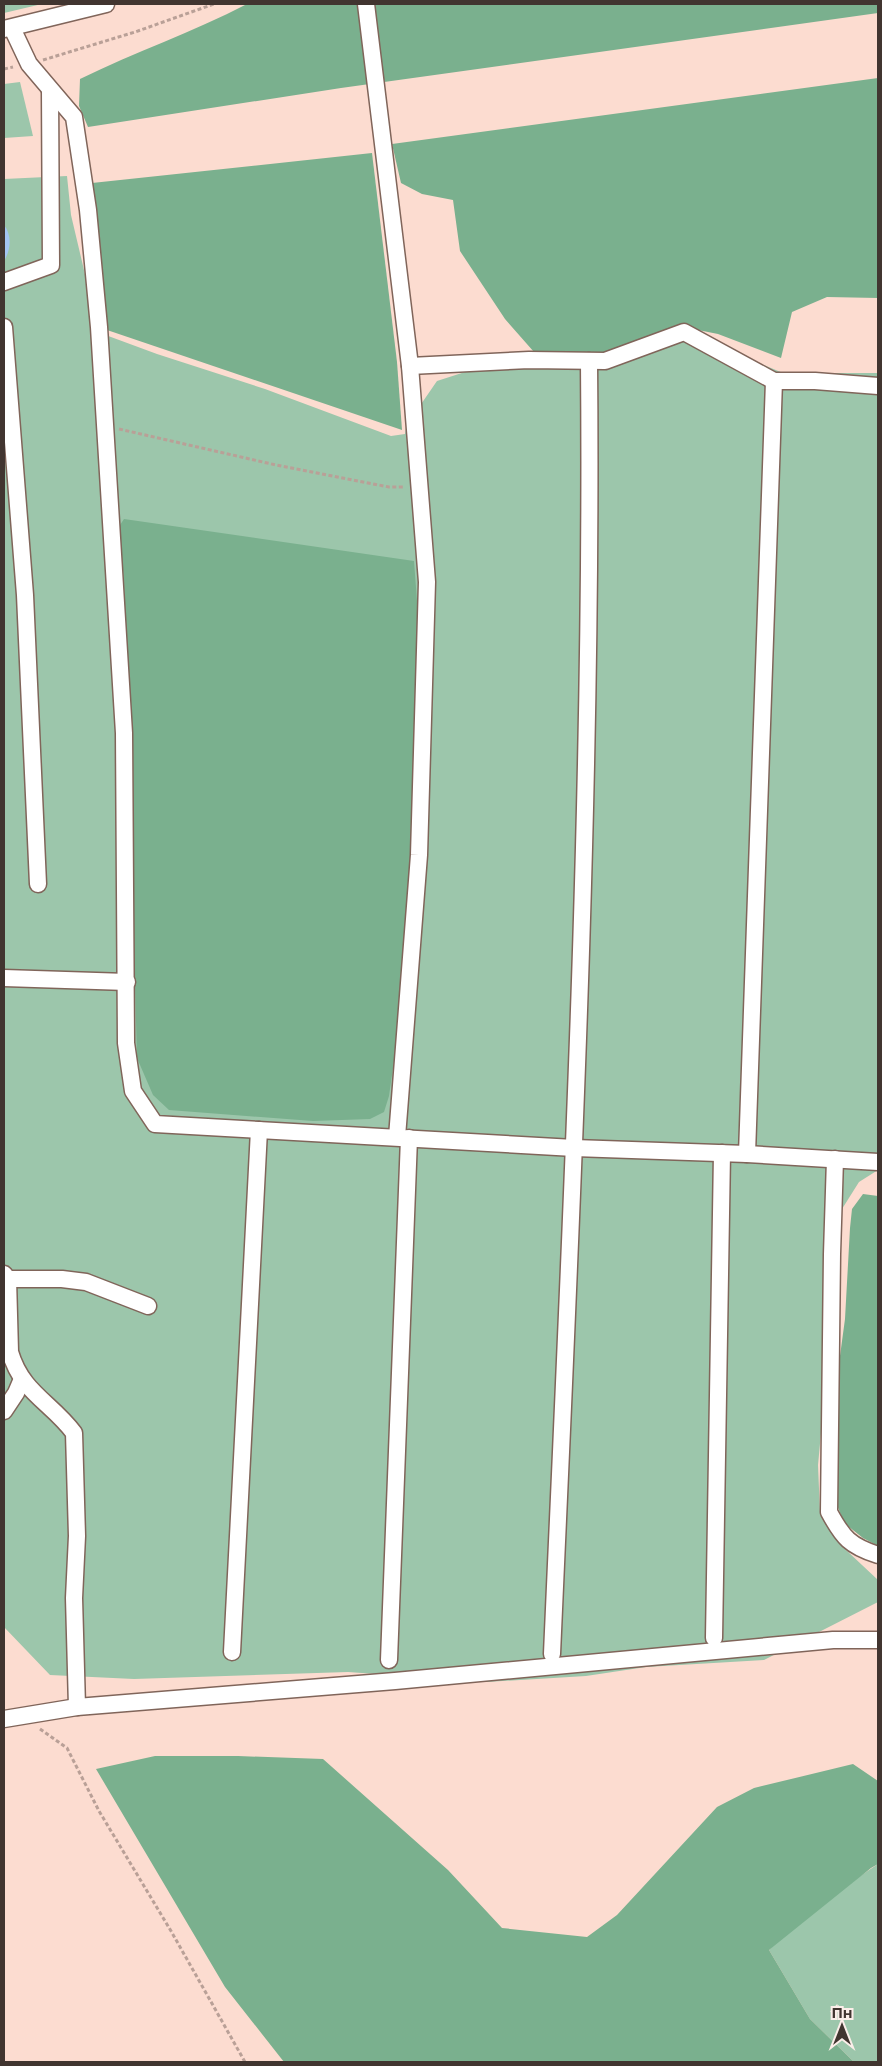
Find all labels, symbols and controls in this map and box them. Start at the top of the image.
north arrow [817,2001,867,2051]
text: Пн [831,2004,853,2022]

